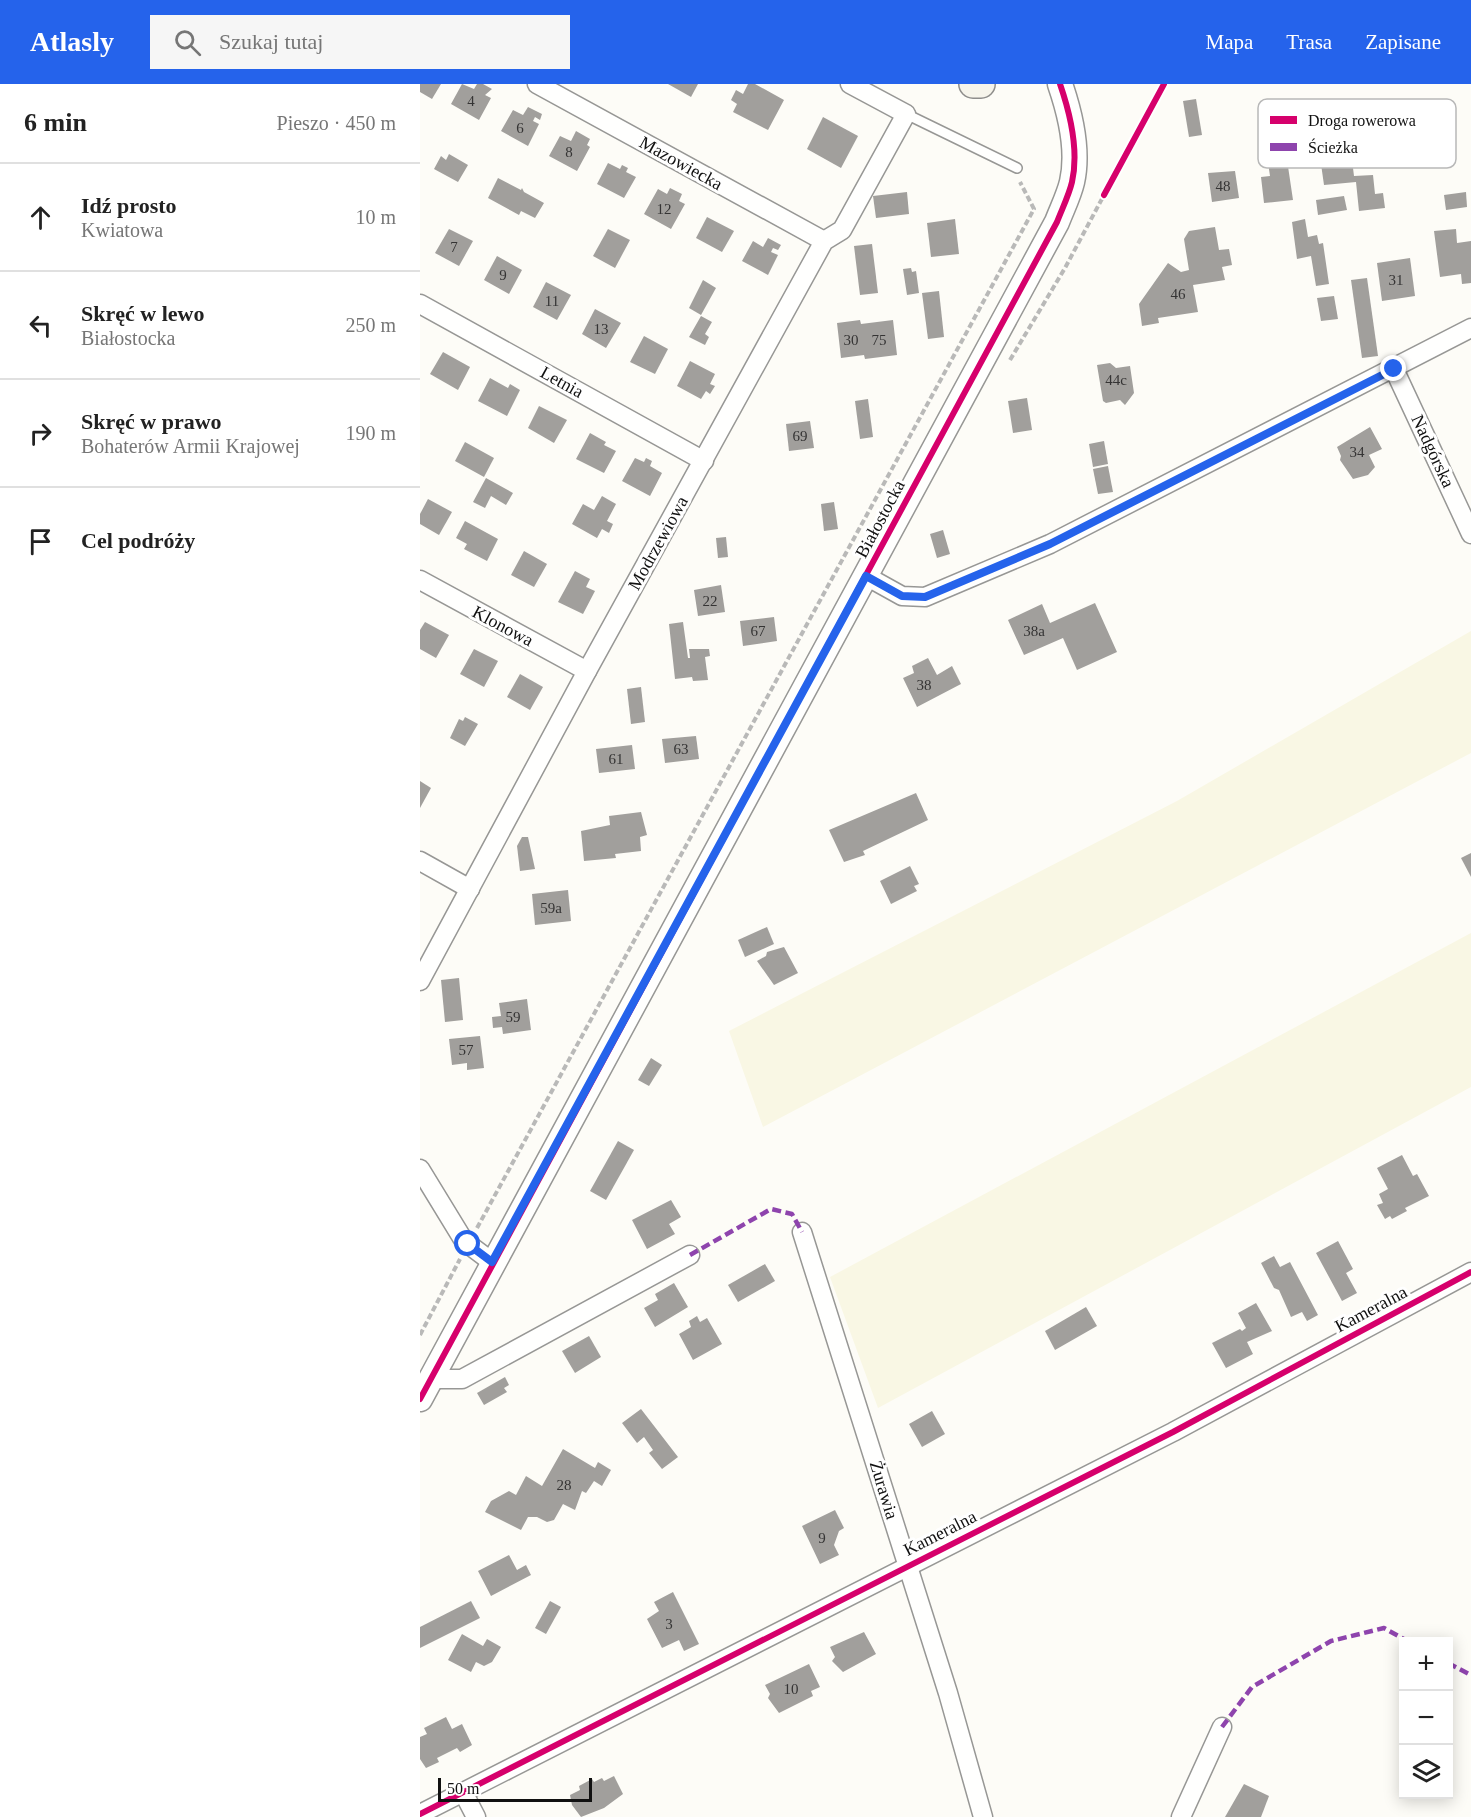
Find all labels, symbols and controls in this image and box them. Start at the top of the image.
search box [150,15,570,69]
text: Atlasly [30,26,114,57]
icon: search [171,26,204,59]
text: Szukaj tutaj [219,29,323,54]
text: Mapa [1205,30,1253,54]
text: Trasa [1286,30,1332,54]
text: Zapisane [1365,30,1441,54]
house number: 4 [467,93,475,109]
legend [1258,99,1456,168]
text: 6 min [24,108,87,137]
text: Pieszo · 450 m [277,112,396,134]
text: Droga rowerowa [1308,112,1416,130]
house number: 6 [516,120,524,136]
street label: Mazowiecka [636,132,726,194]
text: Ścieżka [1308,138,1358,156]
house number: 8 [565,144,573,160]
house number: 48 [1216,178,1231,194]
text: Idź prosto [81,193,177,218]
icon: ahead [24,201,57,234]
house number: 12 [657,201,672,217]
text: 10 m [355,206,396,228]
text: Kwiatowa [81,219,163,241]
house number: 7 [450,239,458,255]
house number: 9 [499,267,507,283]
house number: 31 [1389,272,1404,288]
house number: 46 [1171,286,1186,302]
house number: 11 [545,293,559,309]
text: Skręć w lewo [81,301,204,326]
icon: left [24,309,57,342]
text: 250 m [345,314,396,336]
house number: 13 [594,321,609,337]
text: Białostocka [81,327,175,349]
house number: 30 [844,332,859,348]
house number: 75 [872,332,887,348]
route end [1380,355,1406,381]
street label: Letnia [537,362,587,402]
house number: 44c [1105,372,1127,388]
text: Skręć w prawo [81,409,222,434]
street label: Nadgórska [1407,411,1459,491]
icon: right [24,417,57,450]
text: 190 m [345,422,396,444]
house number: 69 [793,428,808,444]
text: Bohaterów Armii Krajowej [81,435,300,457]
house number: 34 [1350,444,1365,460]
street label: Białostocka [851,477,909,561]
street label: Modrzewiowa [624,493,692,593]
icon: arrive [24,525,57,558]
text: Cel podróży [81,528,195,553]
house number: 22 [703,593,718,609]
street label: Klonowa [469,602,537,650]
house number: 67 [751,623,766,639]
house number: 38a [1023,623,1045,639]
house number: 38 [917,677,932,693]
house number: 63 [674,741,689,757]
house number: 61 [609,751,624,767]
house number: 59a [540,900,562,916]
house number: 59 [506,1009,521,1025]
house number: 57 [459,1042,474,1058]
route start [454,1230,480,1256]
street label: Kameralna [1331,1282,1411,1336]
street label: Żurawia [866,1458,902,1522]
house number: 28 [557,1477,572,1493]
street label: Kameralna [900,1506,980,1560]
house number: 9 [818,1530,826,1546]
house number: 3 [665,1616,673,1632]
map controls [1399,1637,1453,1799]
button: + [1399,1637,1453,1691]
house number: 10 [784,1681,799,1697]
button: − [1399,1691,1453,1745]
button: layers [1399,1745,1453,1799]
scale bar [438,1775,592,1802]
text: 50 m [447,1780,479,1797]

